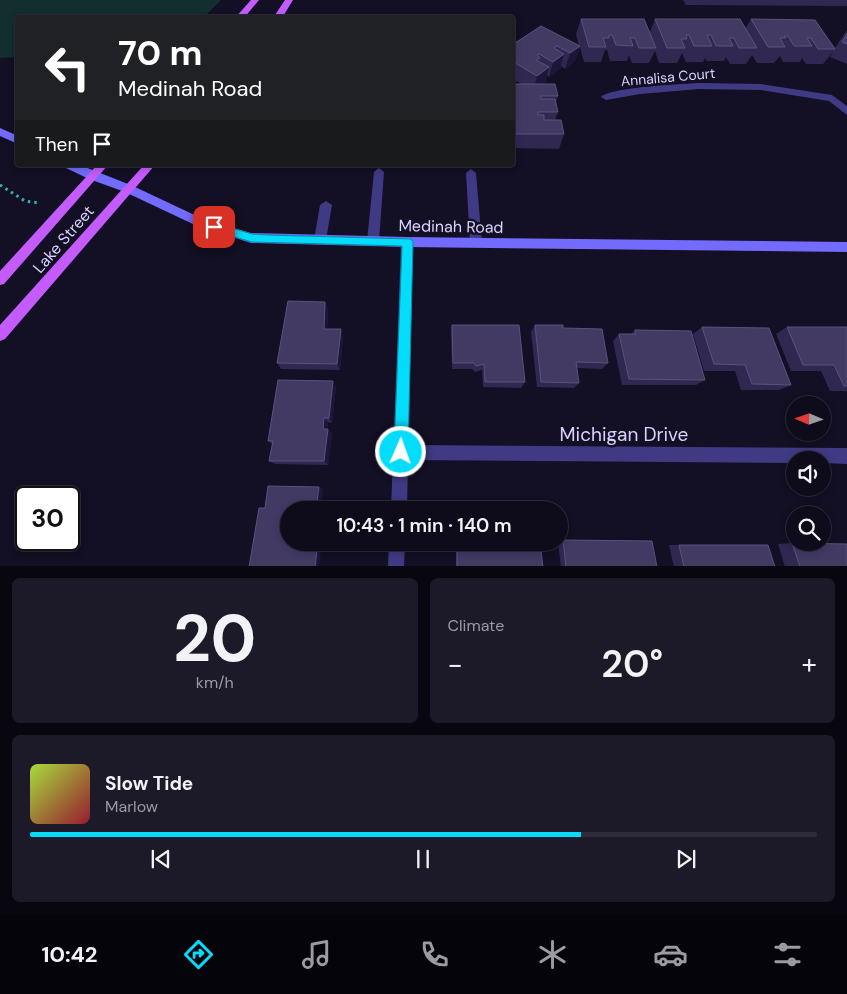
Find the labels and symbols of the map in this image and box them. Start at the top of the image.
street label: Annalisa Court [620,64,716,90]
street label: Lake Street [28,201,99,278]
pin [193,206,235,248]
street label: Medinah Road [398,215,504,238]
north arrow [786,396,831,441]
street label: Michigan Drive [560,422,688,447]
position arrow [374,425,426,477]
speed limit sign: 30 [15,486,80,551]

